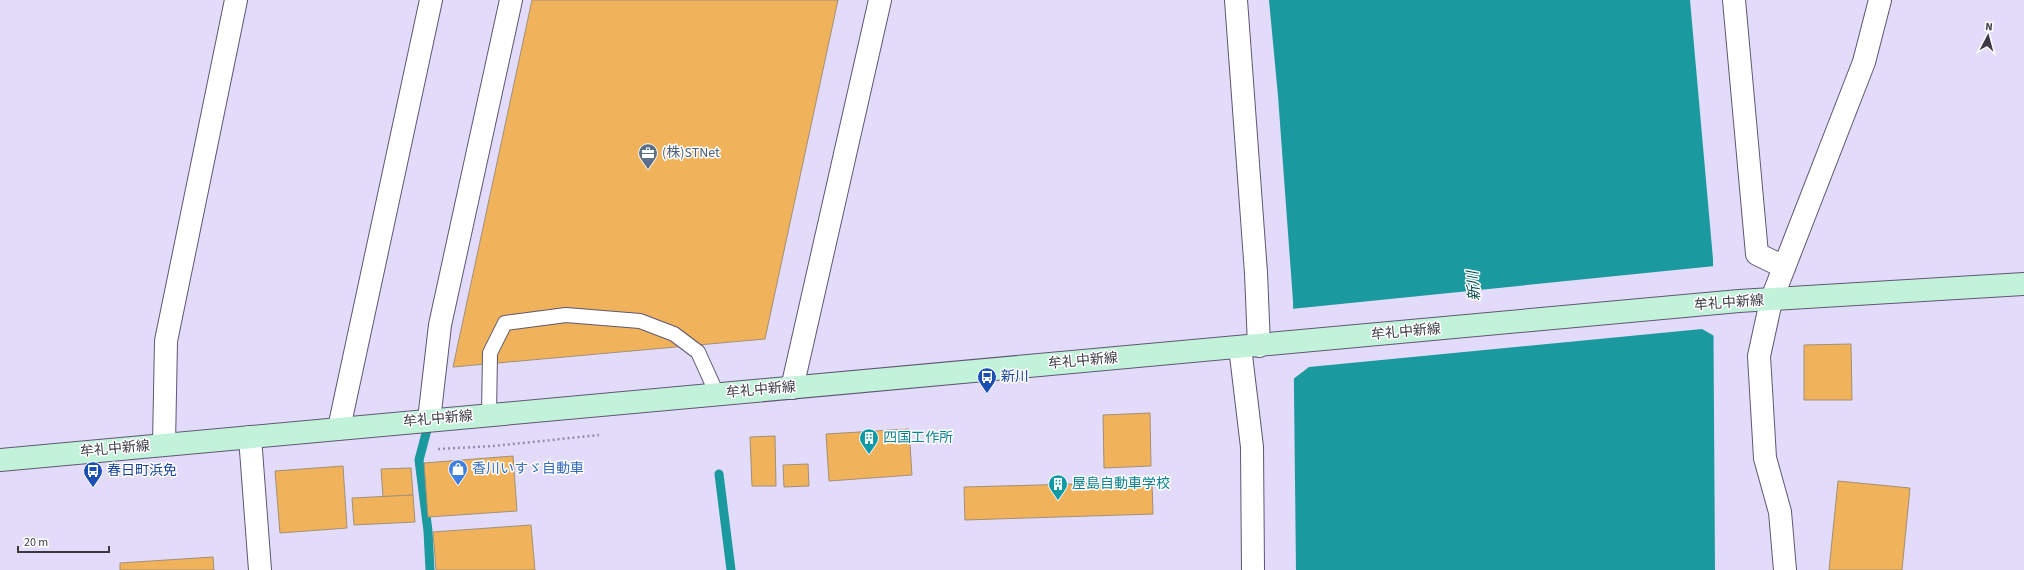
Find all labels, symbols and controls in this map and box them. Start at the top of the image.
north arrow [1968,16,2008,56]
text: N [1985,19,1993,34]
office icon: (株)STNet [637,142,659,170]
place label: (株)STNet [662,143,720,163]
water label: 新川 [1462,268,1486,302]
street label: 牟礼中新線 [1693,291,1765,315]
street label: 牟礼中新線 [1370,319,1442,345]
street label: 牟礼中新線 [1047,348,1119,374]
bus stop icon: 新川 [976,366,998,394]
place label: 新川 [1001,367,1029,387]
street label: 牟礼中新線 [725,377,797,403]
street label: 牟礼中新線 [402,406,474,432]
building icon: 四国工作所 [858,427,880,455]
place label: 四国工作所 [883,428,953,448]
street label: 牟礼中新線 [79,436,151,462]
shop icon: 香川いすゞ自動車 [447,458,469,486]
place label: 香川いすゞ自動車 [472,459,584,479]
bus stop icon: 春日町浜免 [82,460,104,488]
place label: 春日町浜免 [107,461,177,481]
building icon: 屋島自動車学校 [1047,473,1069,501]
place label: 屋島自動車学校 [1072,474,1170,494]
scale bar [18,528,109,554]
text: 20 m [24,534,48,551]

